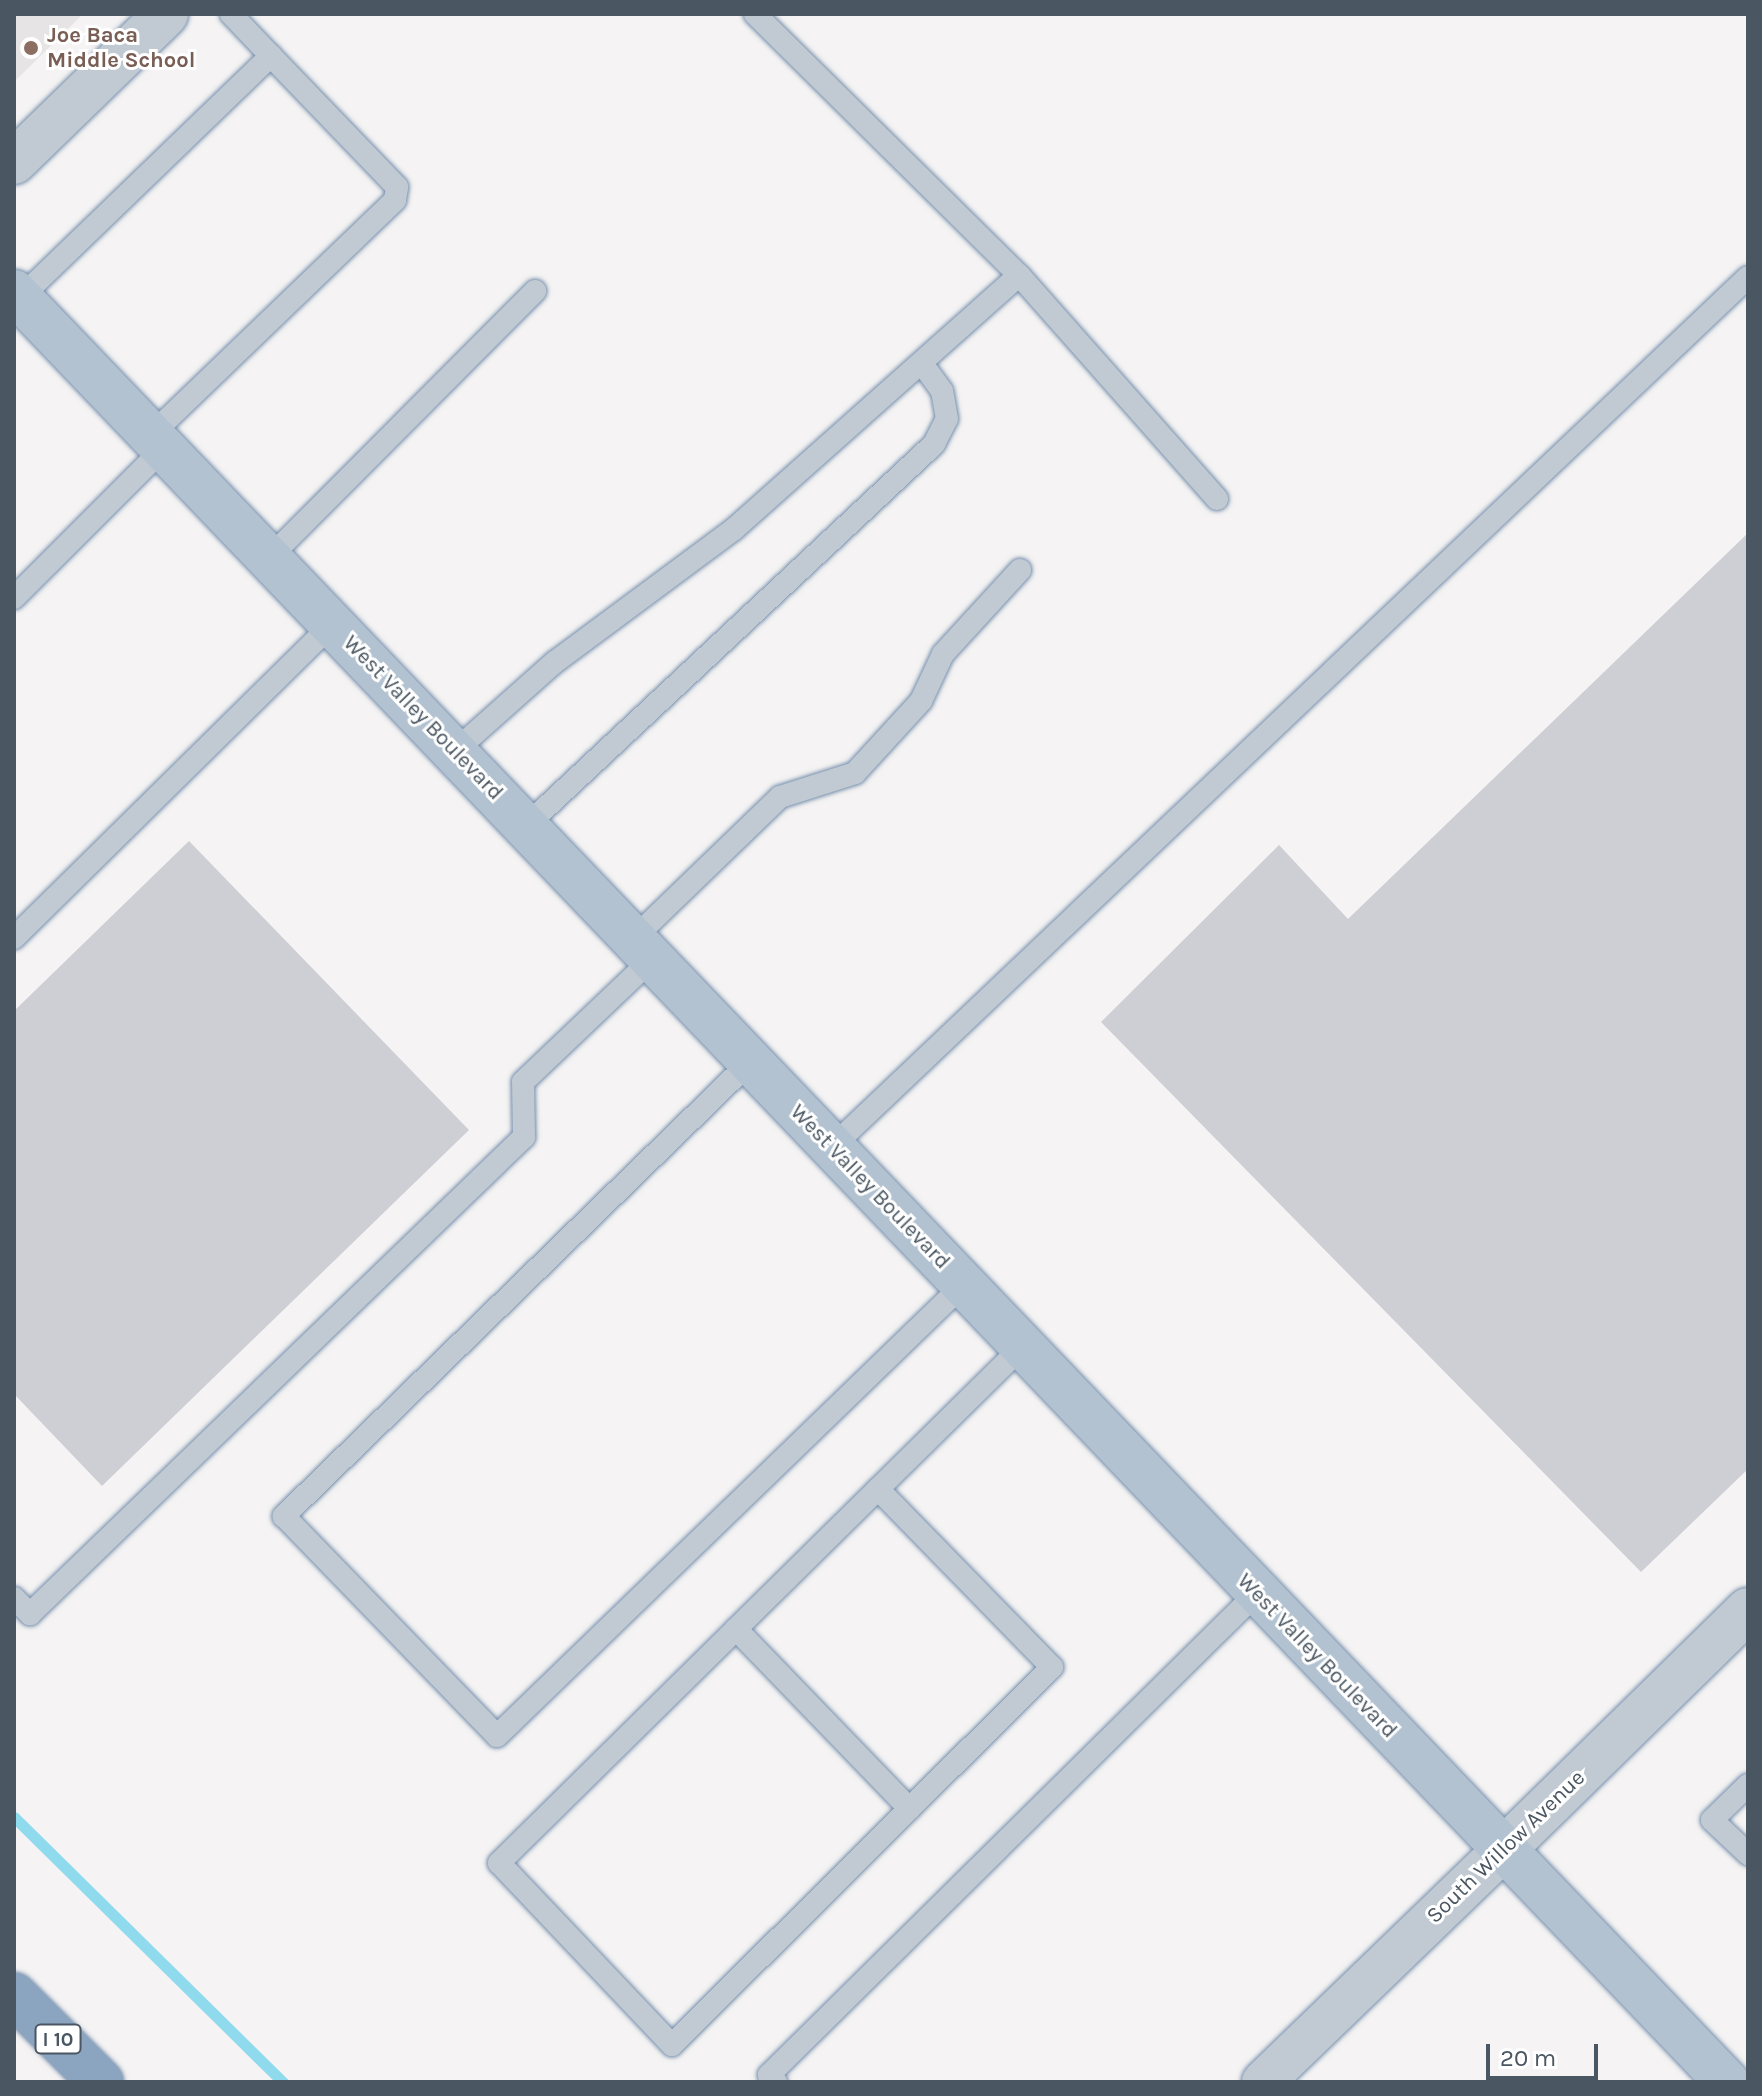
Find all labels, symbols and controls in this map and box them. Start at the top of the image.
place label: Joe Baca Middle School [47,22,195,74]
marker: Joe Baca Middle School [22,39,40,57]
street label: West Valley Boulevard [338,630,508,806]
street label: West Valley Boulevard [785,1099,955,1275]
street label: West Valley Boulevard [1232,1568,1402,1744]
street label: South Willow Avenue [1421,1765,1591,1929]
road number: I 10 [34,2023,82,2055]
scale bar [1490,2028,1602,2078]
text: 20 m [1500,2044,1556,2072]

